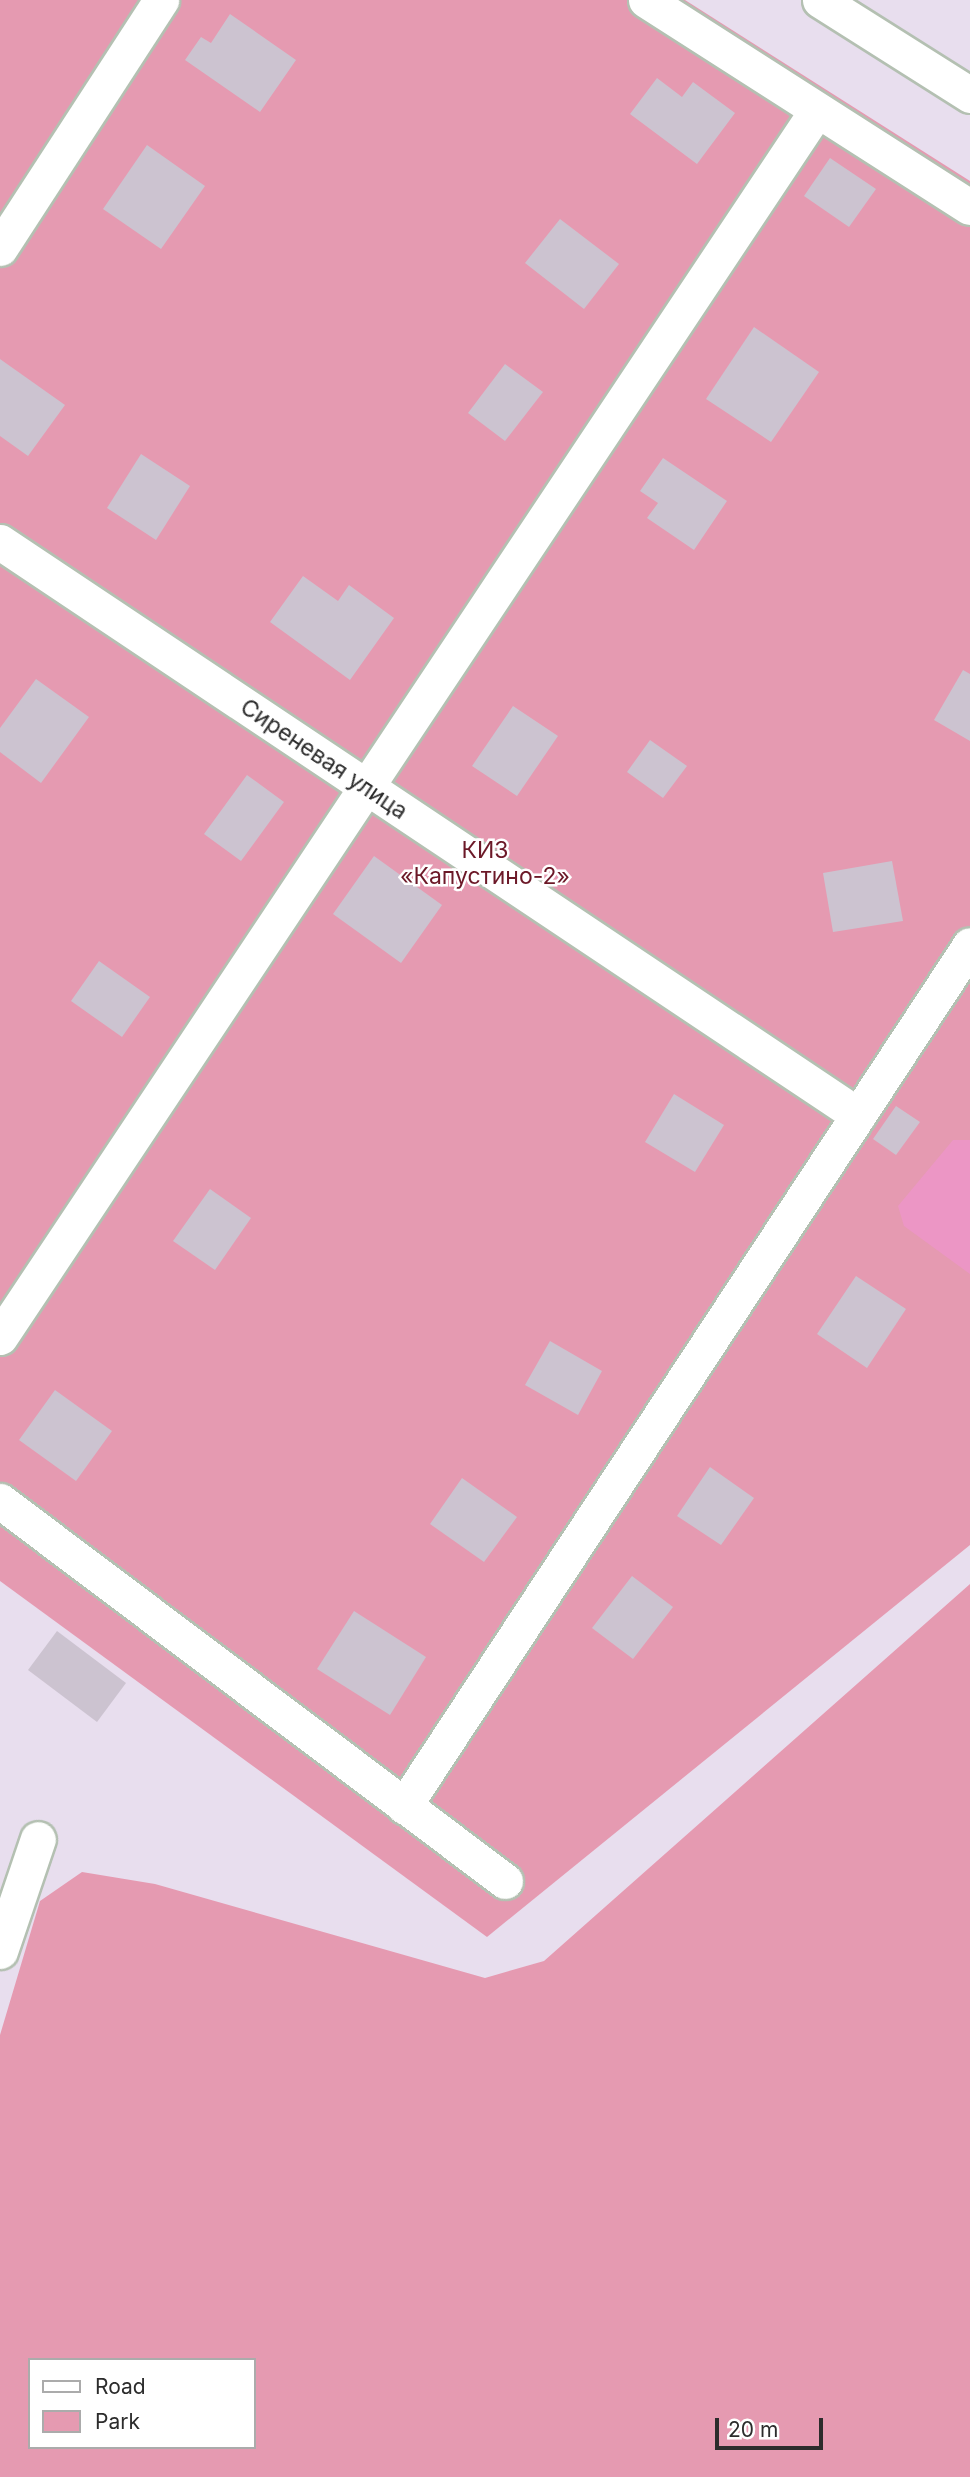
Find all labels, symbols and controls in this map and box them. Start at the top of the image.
street label: Сиреневая улица [235,693,413,825]
park label: КИЗ «Капустино-2» [400,836,570,890]
legend [28,2358,256,2449]
text: Road [95,2374,146,2399]
scale bar [718,2404,827,2448]
text: Park [95,2409,140,2434]
text: 20 m [728,2417,778,2442]

